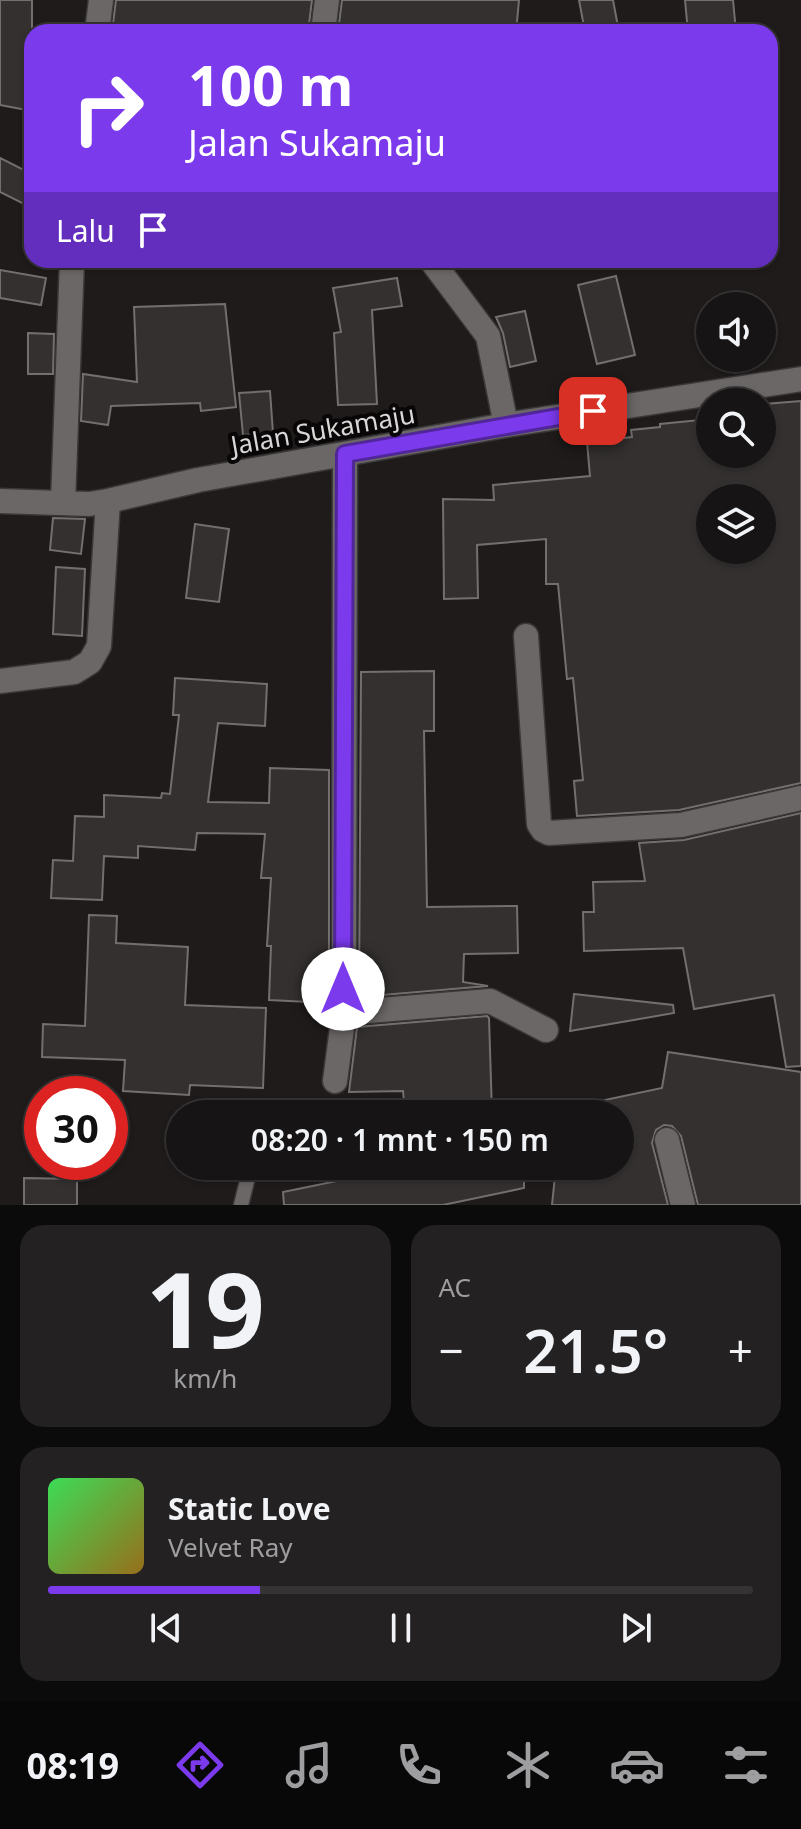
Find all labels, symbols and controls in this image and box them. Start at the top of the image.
text: 100 m [188,46,353,122]
icon: right [56,56,160,160]
text: Jalan Sukamaju [188,118,446,167]
icon: arrive [131,208,175,252]
text: Lalu [56,210,115,251]
map controls [696,292,776,564]
button: sound [696,292,776,372]
pin [559,377,627,445]
button: search [696,388,776,468]
icon: arrive [571,389,615,433]
street label: Jalan Sukamaju [225,395,418,463]
button: layers [696,484,776,564]
position arrow [301,947,385,1031]
speed limit sign: 30 [24,1076,128,1180]
text: 08:20 · 1 mnt · 150 m [251,1119,549,1160]
text: 19 [146,1237,265,1378]
text: AC [439,1269,471,1305]
text: 21.5° [523,1309,668,1391]
text: − [439,1320,464,1380]
text: + [728,1320,753,1380]
text: km/h [173,1360,237,1396]
text: Static Love [168,1488,331,1529]
text: Velvet Ray [168,1529,293,1565]
icon: previous [144,1606,188,1650]
icon: pause [379,1606,423,1650]
icon: next [614,1606,658,1650]
icon: directions [172,1737,228,1793]
icon: music [281,1737,337,1793]
icon: phone [391,1737,447,1793]
icon: climate [500,1737,556,1793]
icon: car [609,1737,665,1793]
icon: filters [718,1737,774,1793]
text: 08:19 [27,1741,119,1790]

